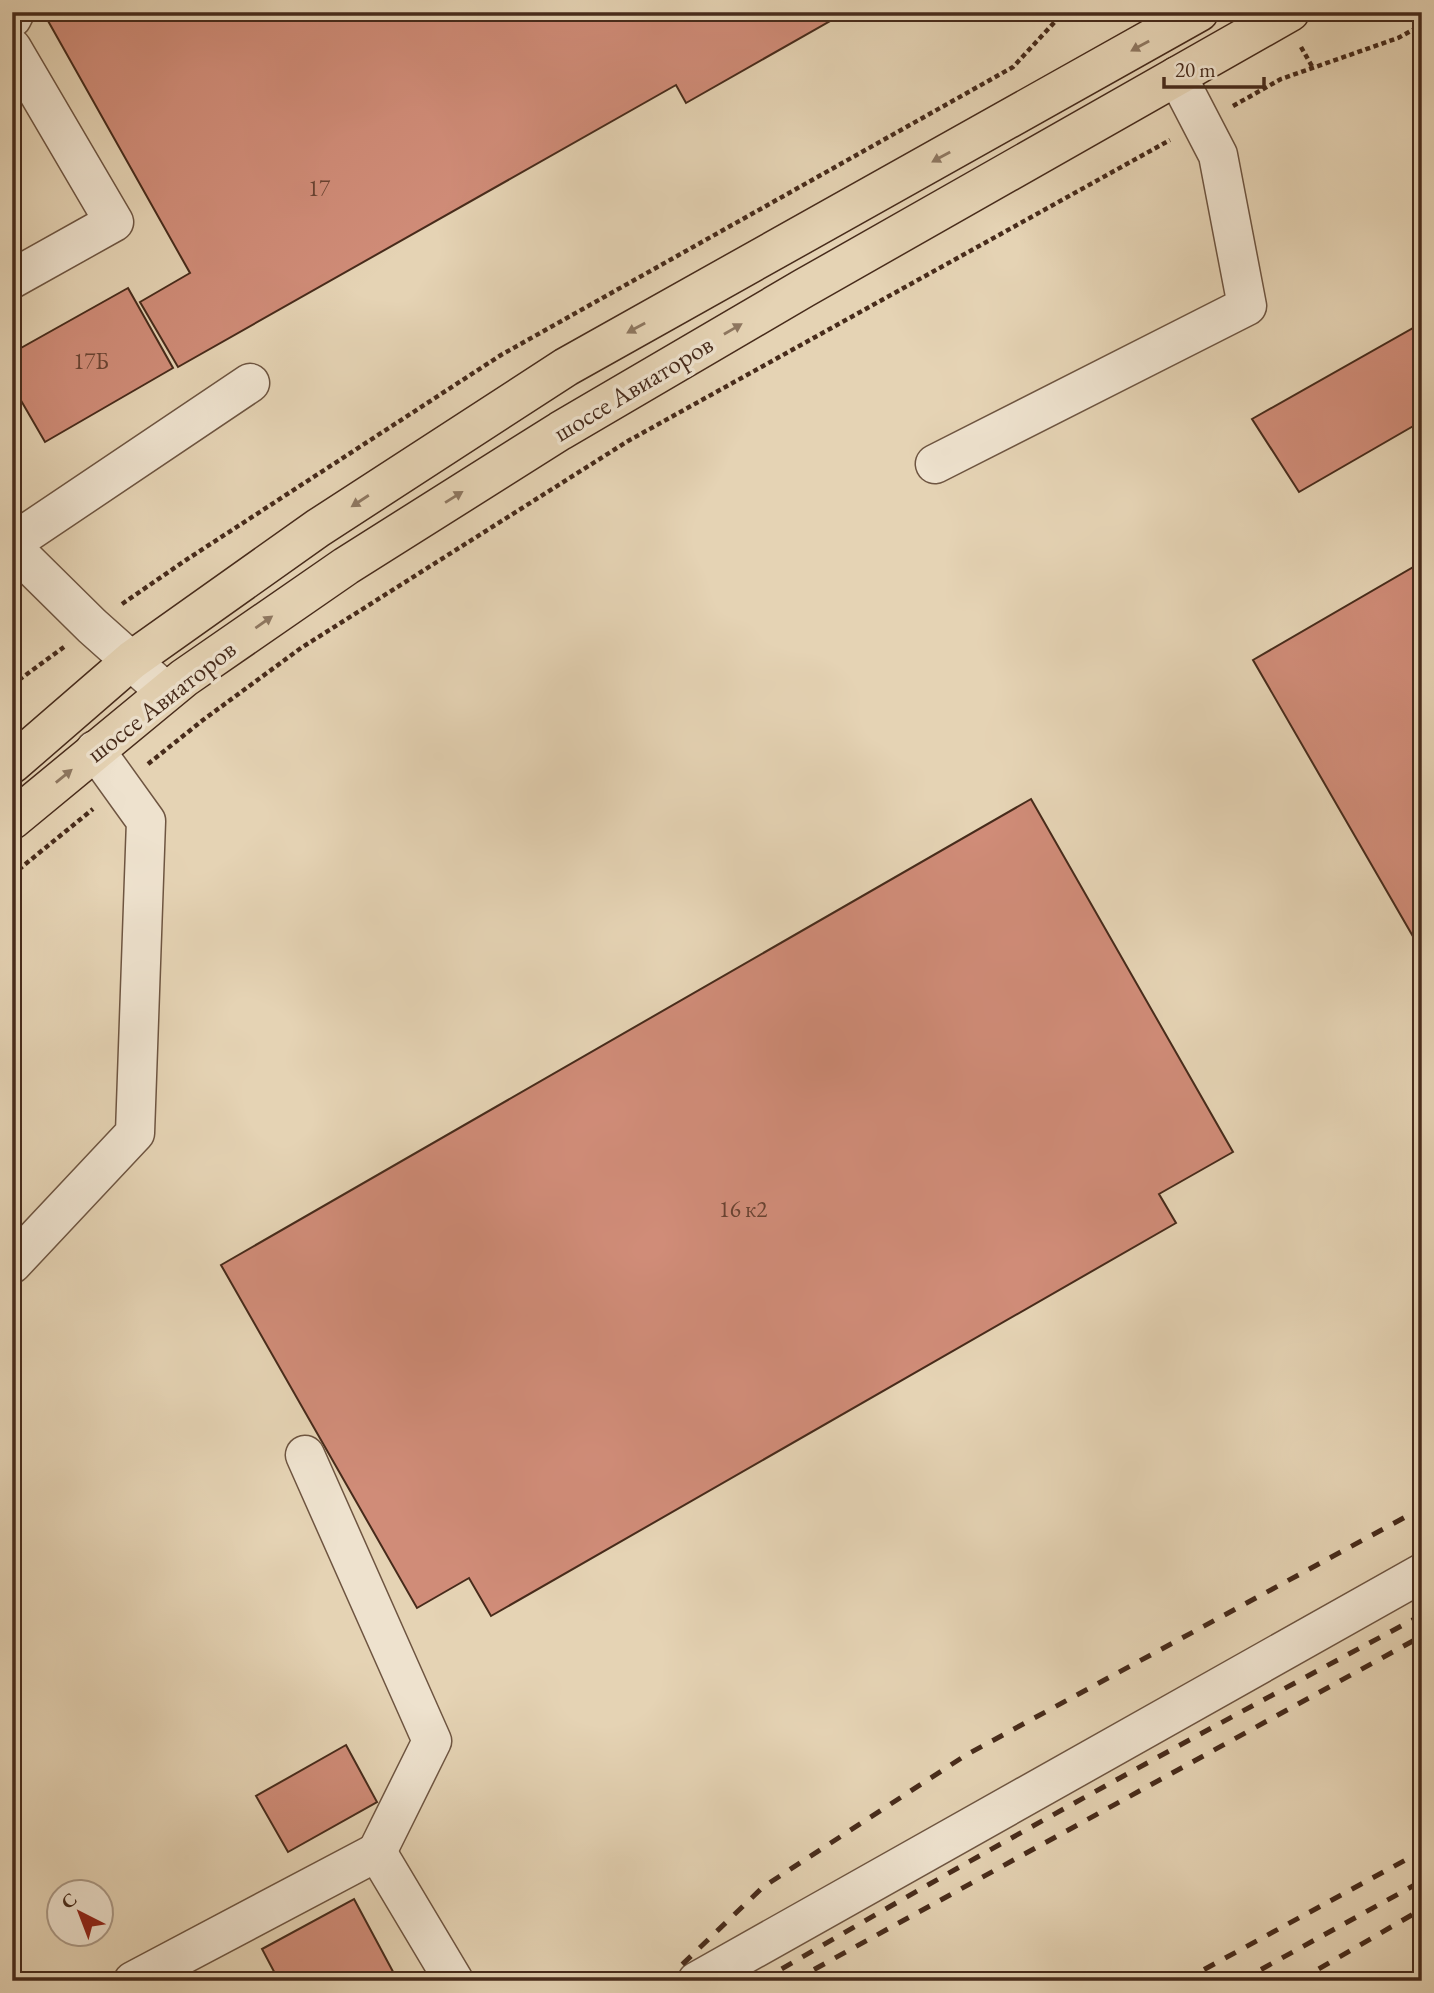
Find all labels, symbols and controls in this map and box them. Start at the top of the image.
one-way arrow [1130,40,1149,52]
scale bar [1164,46,1264,90]
text: 20 m [1175,56,1216,83]
one-way arrow [931,151,951,163]
house number: 17 [308,173,331,203]
one-way arrow [626,322,645,334]
one-way arrow [723,323,742,335]
street label: шоссе Авиаторов [547,327,719,449]
house number: 17Б [73,346,109,376]
one-way arrow [445,491,464,504]
one-way arrow [350,494,370,507]
one-way arrow [255,615,273,629]
street label: шоссе Авиаторов [79,632,243,770]
one-way arrow [55,768,73,783]
house number: 16 к2 [719,1194,767,1224]
north arrow [46,1878,116,1948]
text: С [56,1887,82,1915]

